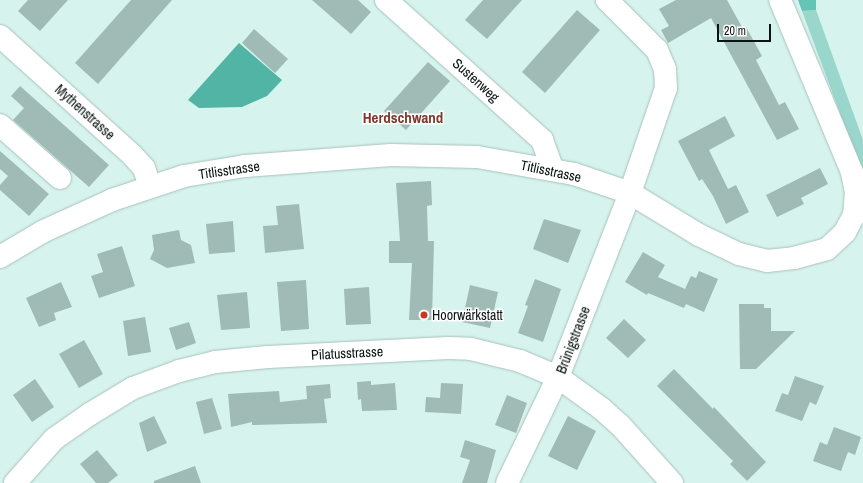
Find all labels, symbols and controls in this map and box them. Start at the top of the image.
scale bar [719,16,773,42]
text: 20 m [724,23,746,39]
street label: Sustenweg [449,55,503,105]
street label: Mythenstrasse [52,81,118,143]
district label: Herdschwand [363,109,443,127]
street label: Titlisstrasse [519,156,583,186]
street label: Titlisstrasse [197,157,261,183]
street label: Brünigstrasse [552,304,594,376]
place label: Hoorwärkstatt [432,307,503,323]
marker: Hoorwärkstatt [419,310,429,320]
street label: Pilatusstrasse [311,343,383,363]

